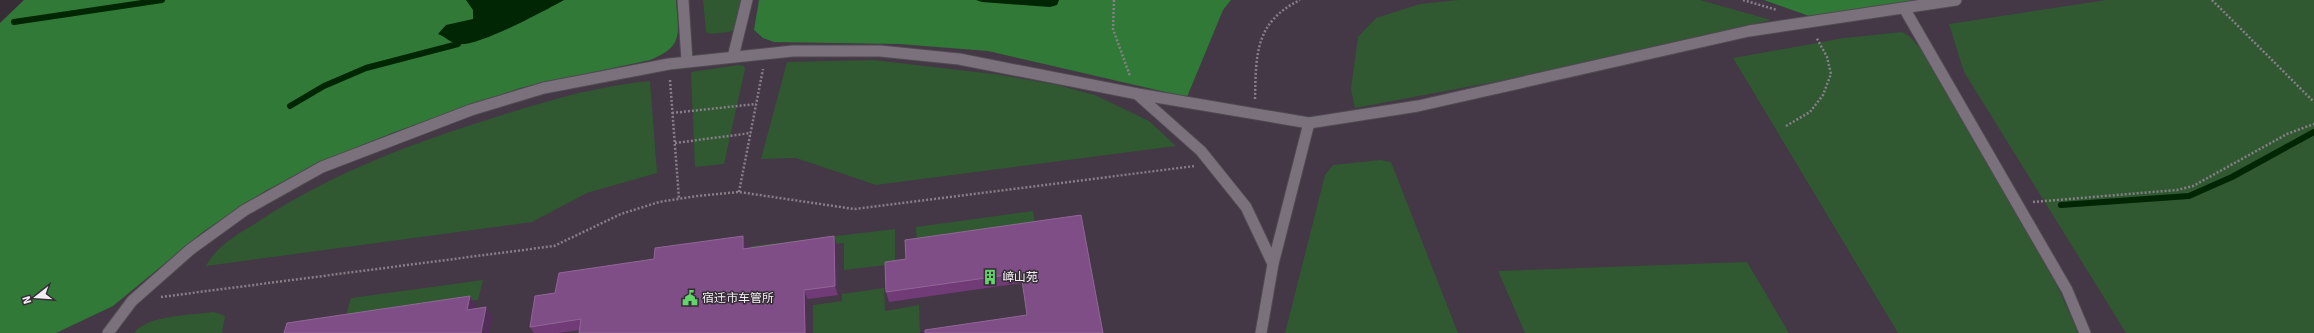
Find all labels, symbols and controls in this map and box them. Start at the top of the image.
building icon: 嶂山苑 [981,268,999,286]
place label: 嶂山苑 [1002,270,1038,285]
north arrow [16,277,56,317]
public building icon: 宿迁市车管所 [681,289,699,307]
place label: 宿迁市车管所 [702,291,774,306]
text: N [20,294,34,305]

